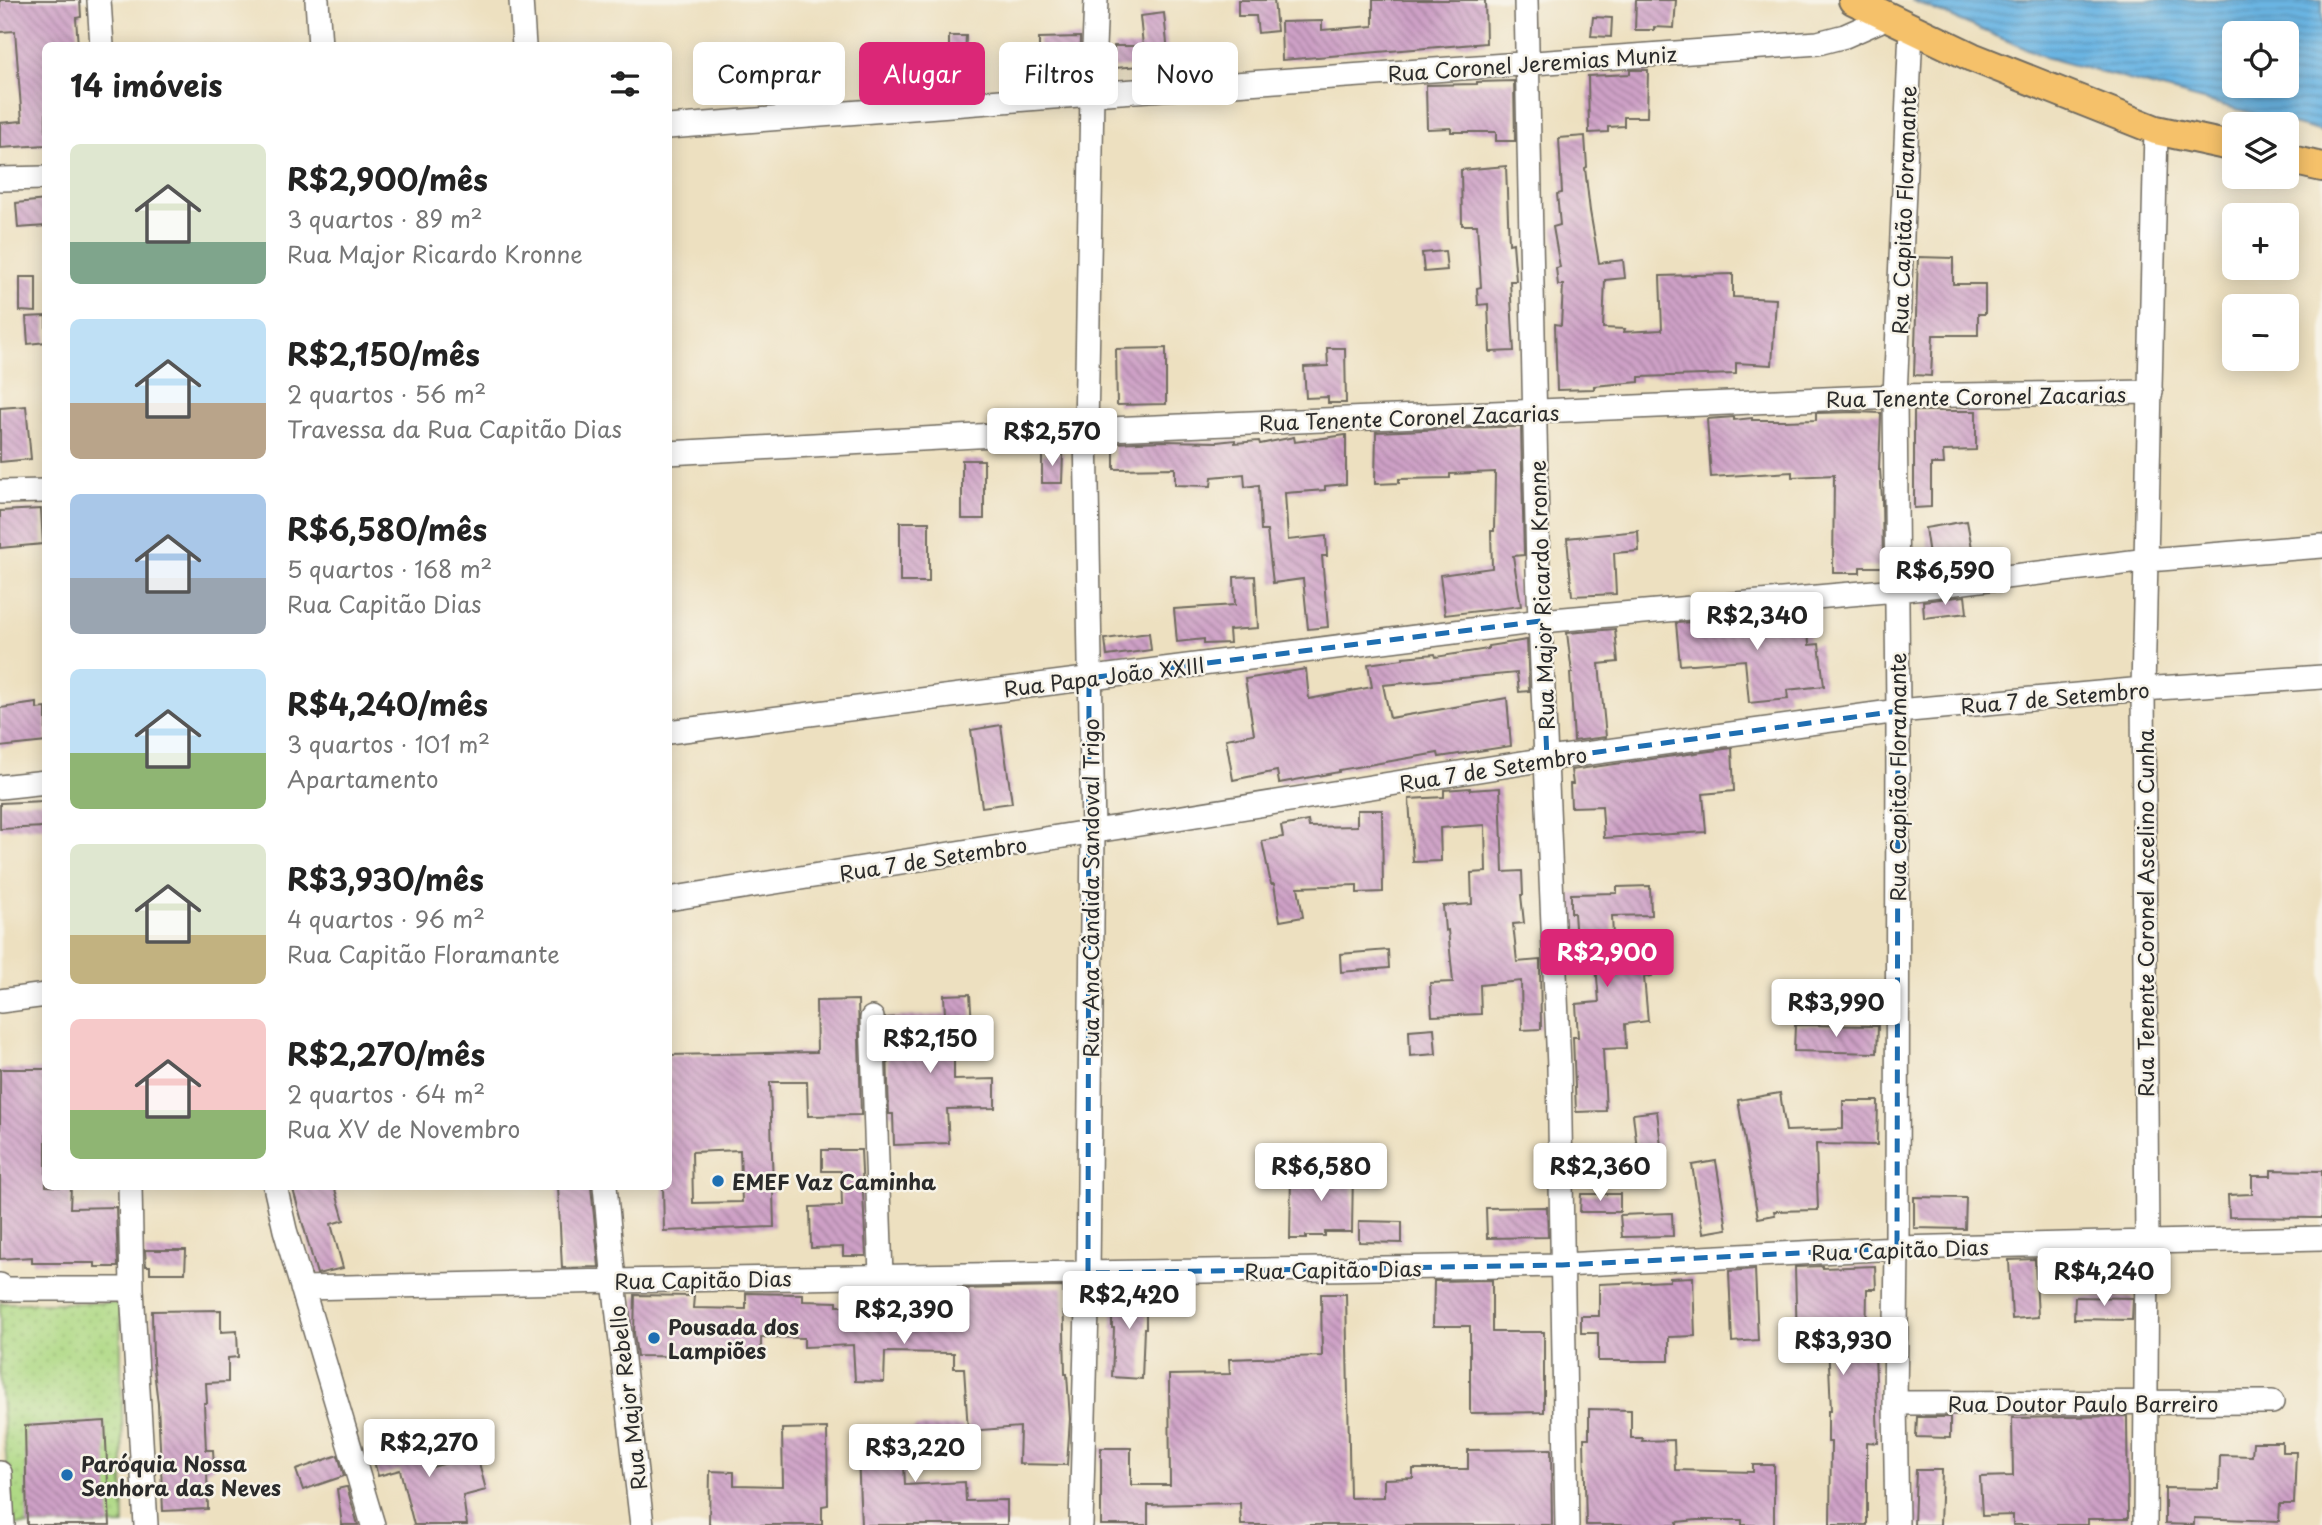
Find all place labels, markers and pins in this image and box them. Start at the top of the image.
pin: R$2,570 [987,408,1117,468]
pin: R$6,590 [1880,548,2010,607]
pin: R$2,340 [1692,592,1822,652]
pin: R$2,900 [1542,930,1672,989]
pin: R$3,990 [1771,979,1901,1039]
pin: R$2,150 [865,1016,995,1075]
pin: R$6,580 [1256,1144,1386,1203]
pin: R$2,360 [1535,1144,1665,1203]
place label: EMEF Vaz Caminha [732,1165,936,1197]
marker: EMEF Vaz Caminha [710,1173,726,1189]
pin: R$4,240 [2039,1248,2169,1308]
pin: R$2,420 [1064,1272,1194,1331]
pin: R$2,390 [839,1286,969,1346]
place label: Pousada dos Lampiões [668,1310,799,1366]
pin: R$3,930 [1778,1318,1908,1377]
marker: Pousada dos Lampiões [646,1330,662,1346]
pin: R$2,270 [364,1420,494,1479]
pin: R$3,220 [850,1424,980,1484]
place label: Paróquia Nossa Senhora das Neves [81,1447,281,1503]
marker: Paróquia Nossa Senhora das Neves [59,1467,75,1483]

